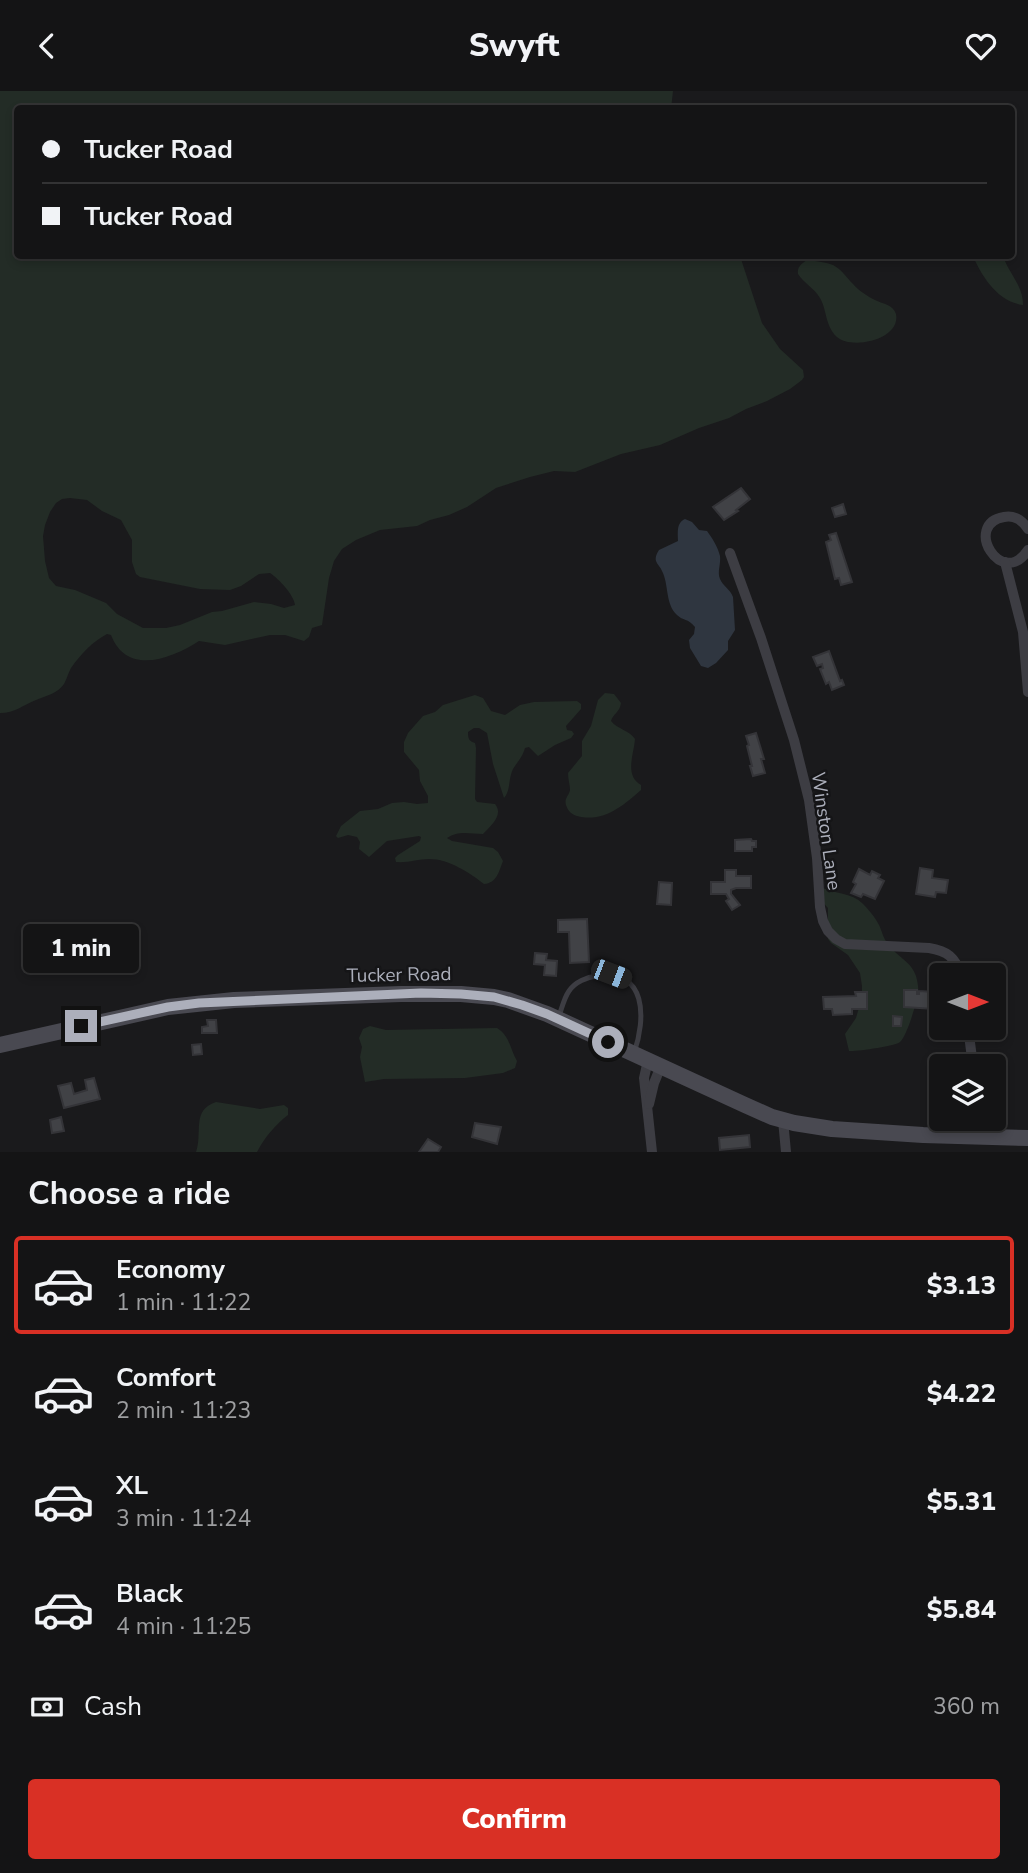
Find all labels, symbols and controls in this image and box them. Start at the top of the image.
text: Swyft [469,24,559,67]
icon: back [28,27,66,65]
icon: heart [962,27,1000,65]
text: Tucker Road [84,132,233,167]
text: Tucker Road [84,199,233,234]
street label: Winston Lane [805,770,847,892]
callout: 1 min [23,925,139,974]
text: 1 min [51,933,111,964]
car [588,957,635,991]
street label: Tucker Road [346,961,452,989]
north arrow [929,963,1006,1039]
map controls [929,963,1006,1131]
route end [65,1010,97,1042]
route start [592,1026,624,1058]
button: layers [929,1054,1006,1131]
text: Choose a ride [28,1172,230,1215]
text: Economy [116,1252,225,1287]
icon: car [32,1254,95,1317]
text: $3.13 [927,1268,996,1303]
text: 1 min · 11:22 [116,1287,251,1318]
text: Comfort [116,1360,216,1395]
icon: car [32,1362,95,1425]
text: $4.22 [927,1376,996,1411]
text: 2 min · 11:23 [116,1395,251,1426]
text: XL [116,1468,148,1503]
icon: car [32,1470,95,1533]
text: $5.31 [927,1484,996,1519]
text: 3 min · 11:24 [116,1503,251,1534]
text: Black [116,1576,183,1611]
icon: car [32,1578,95,1641]
text: $5.84 [927,1592,996,1627]
text: 4 min · 11:25 [116,1611,251,1642]
icon: cash [28,1688,66,1726]
text: Cash [84,1689,142,1724]
text: 360 m [933,1691,1000,1722]
button: Confirm [28,1779,1000,1859]

